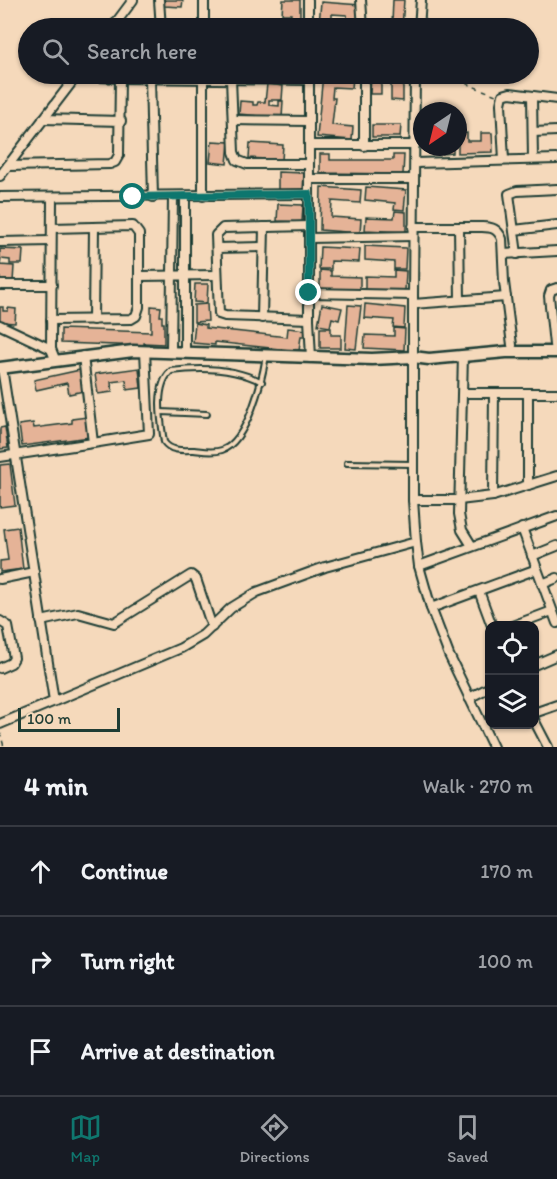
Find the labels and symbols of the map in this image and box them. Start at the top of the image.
north arrow [413,102,467,156]
route start [119,183,145,209]
route end [295,279,321,305]
scale bar [18,705,120,732]

